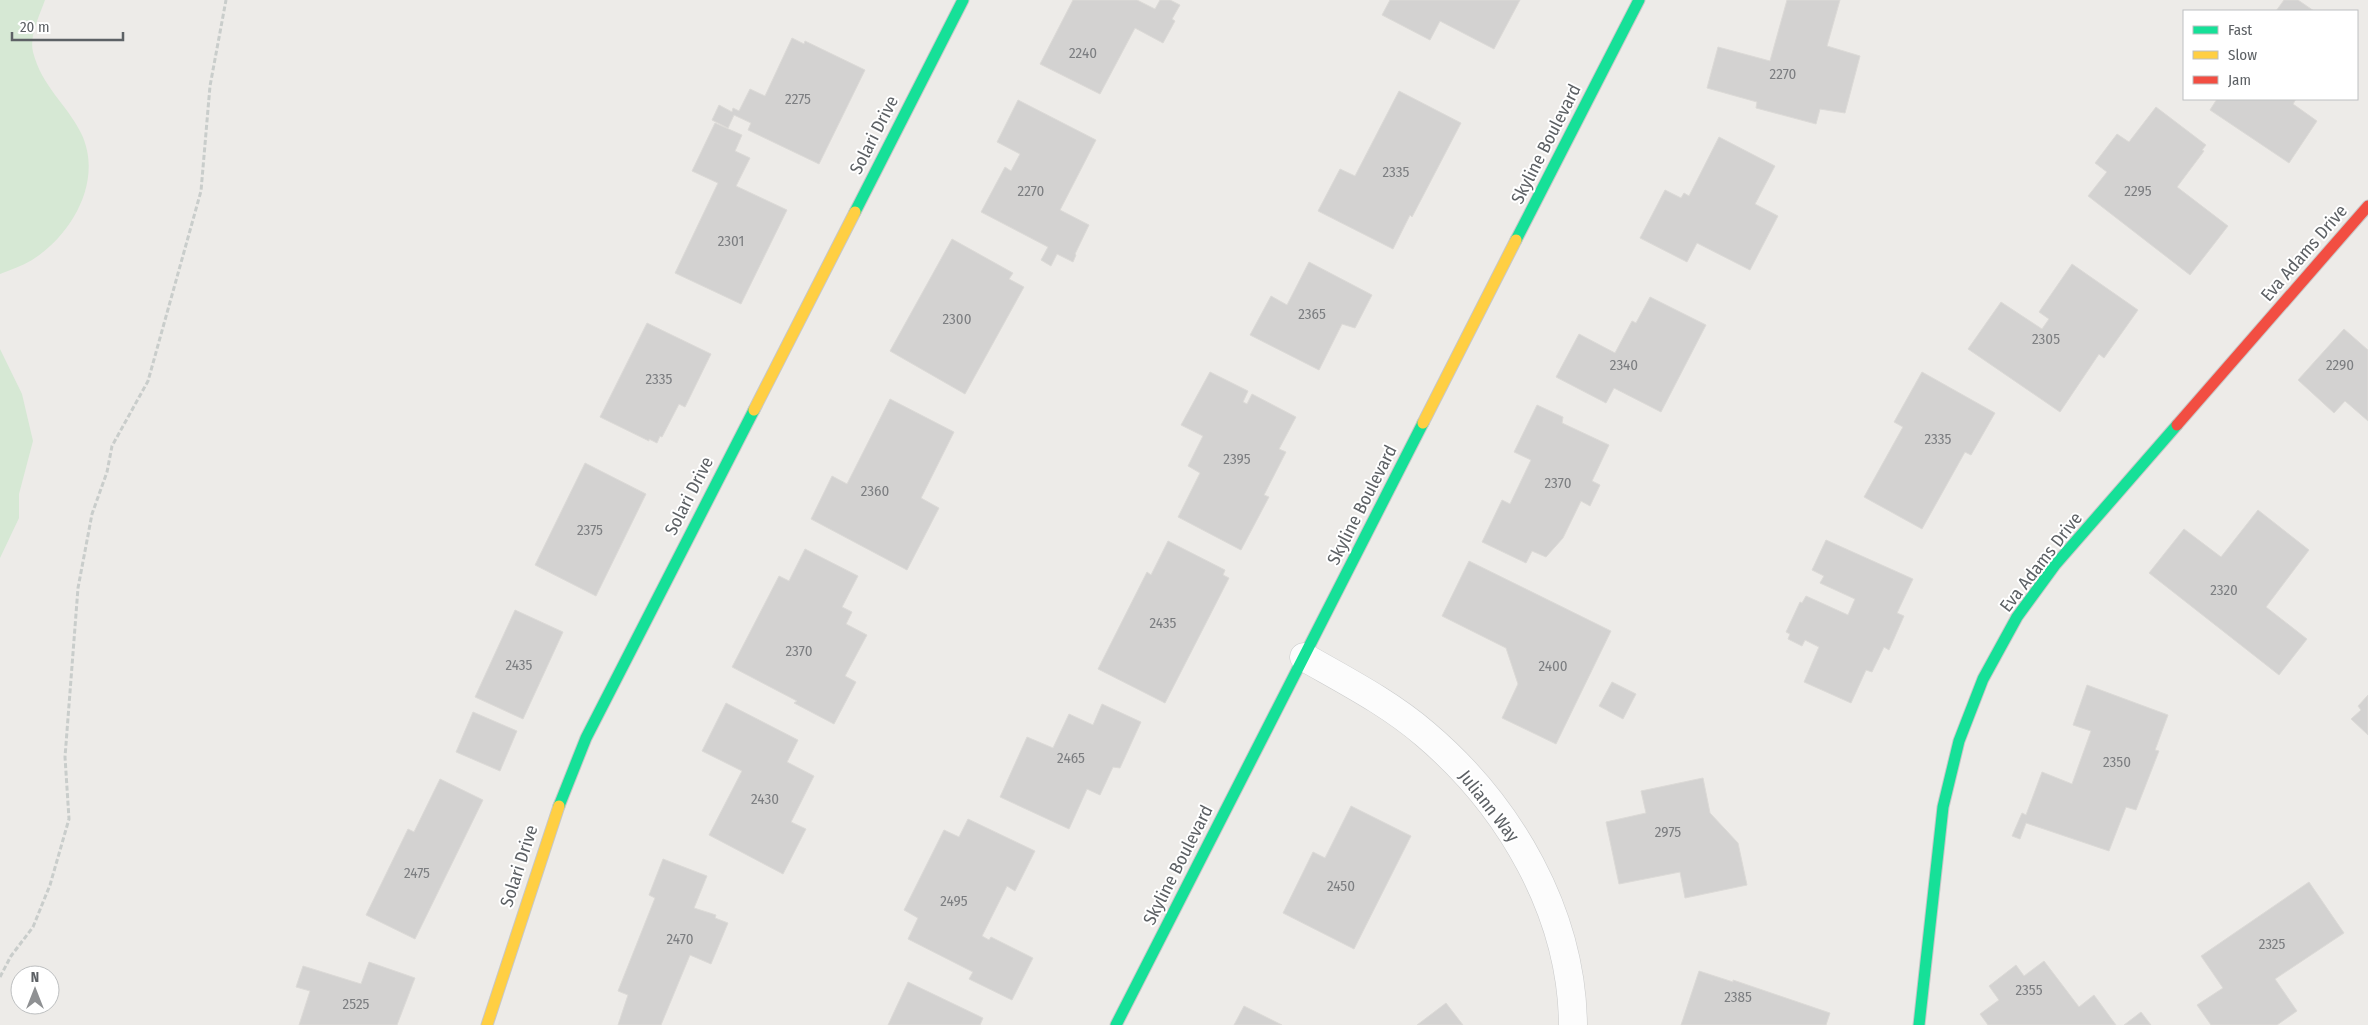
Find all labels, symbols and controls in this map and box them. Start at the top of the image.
scale bar [12,10,124,42]
legend [2183,10,2358,100]
text: 20 m [20,18,50,36]
text: Fast [2228,21,2252,39]
house number: 2240 [1069,44,1097,62]
text: Slow [2228,46,2257,64]
house number: 2270 [1770,65,1796,83]
text: Jam [2228,71,2251,89]
street label: Skyline Boulevard [1506,80,1586,208]
house number: 2275 [785,90,811,108]
street label: Solari Drive [845,92,903,178]
house number: 2335 [1382,163,1410,181]
house number: 2270 [1018,182,1044,200]
house number: 2295 [2124,182,2152,200]
street label: Eva Adams Drive [2256,200,2352,306]
house number: 2301 [718,232,744,250]
house number: 2365 [1298,305,1326,323]
house number: 2300 [943,310,971,328]
house number: 2305 [2032,330,2060,348]
house number: 2340 [1610,356,1638,374]
house number: 2290 [2326,356,2354,374]
house number: 2335 [645,370,673,388]
house number: 2335 [1924,430,1952,448]
street label: Skyline Boulevard [1322,441,1402,569]
house number: 2395 [1223,450,1251,468]
street label: Solari Drive [660,453,718,539]
house number: 2370 [1544,474,1572,492]
house number: 2360 [861,482,889,500]
street label: Eva Adams Drive [1995,508,2087,616]
house number: 2375 [577,521,603,539]
house number: 2320 [2210,581,2238,599]
house number: 2435 [1149,614,1177,632]
house number: 2370 [785,642,813,660]
house number: 2435 [505,656,533,674]
house number: 2400 [1538,657,1568,675]
house number: 2465 [1057,749,1085,767]
house number: 2350 [2103,753,2131,771]
street label: Juliann Way [1454,766,1524,846]
house number: 2430 [751,790,779,808]
street label: Skyline Boulevard [1138,801,1218,929]
street label: Solari Drive [495,822,543,910]
house number: 2975 [1655,823,1681,841]
house number: 2475 [404,864,430,882]
house number: 2450 [1327,877,1355,895]
house number: 2495 [940,892,968,910]
house number: 2470 [666,930,694,948]
house number: 2325 [2259,935,2285,953]
north arrow [10,965,60,1015]
text: N [31,969,39,986]
house number: 2355 [2015,981,2043,999]
house number: 2385 [1724,988,1752,1006]
house number: 2525 [343,995,370,1013]

